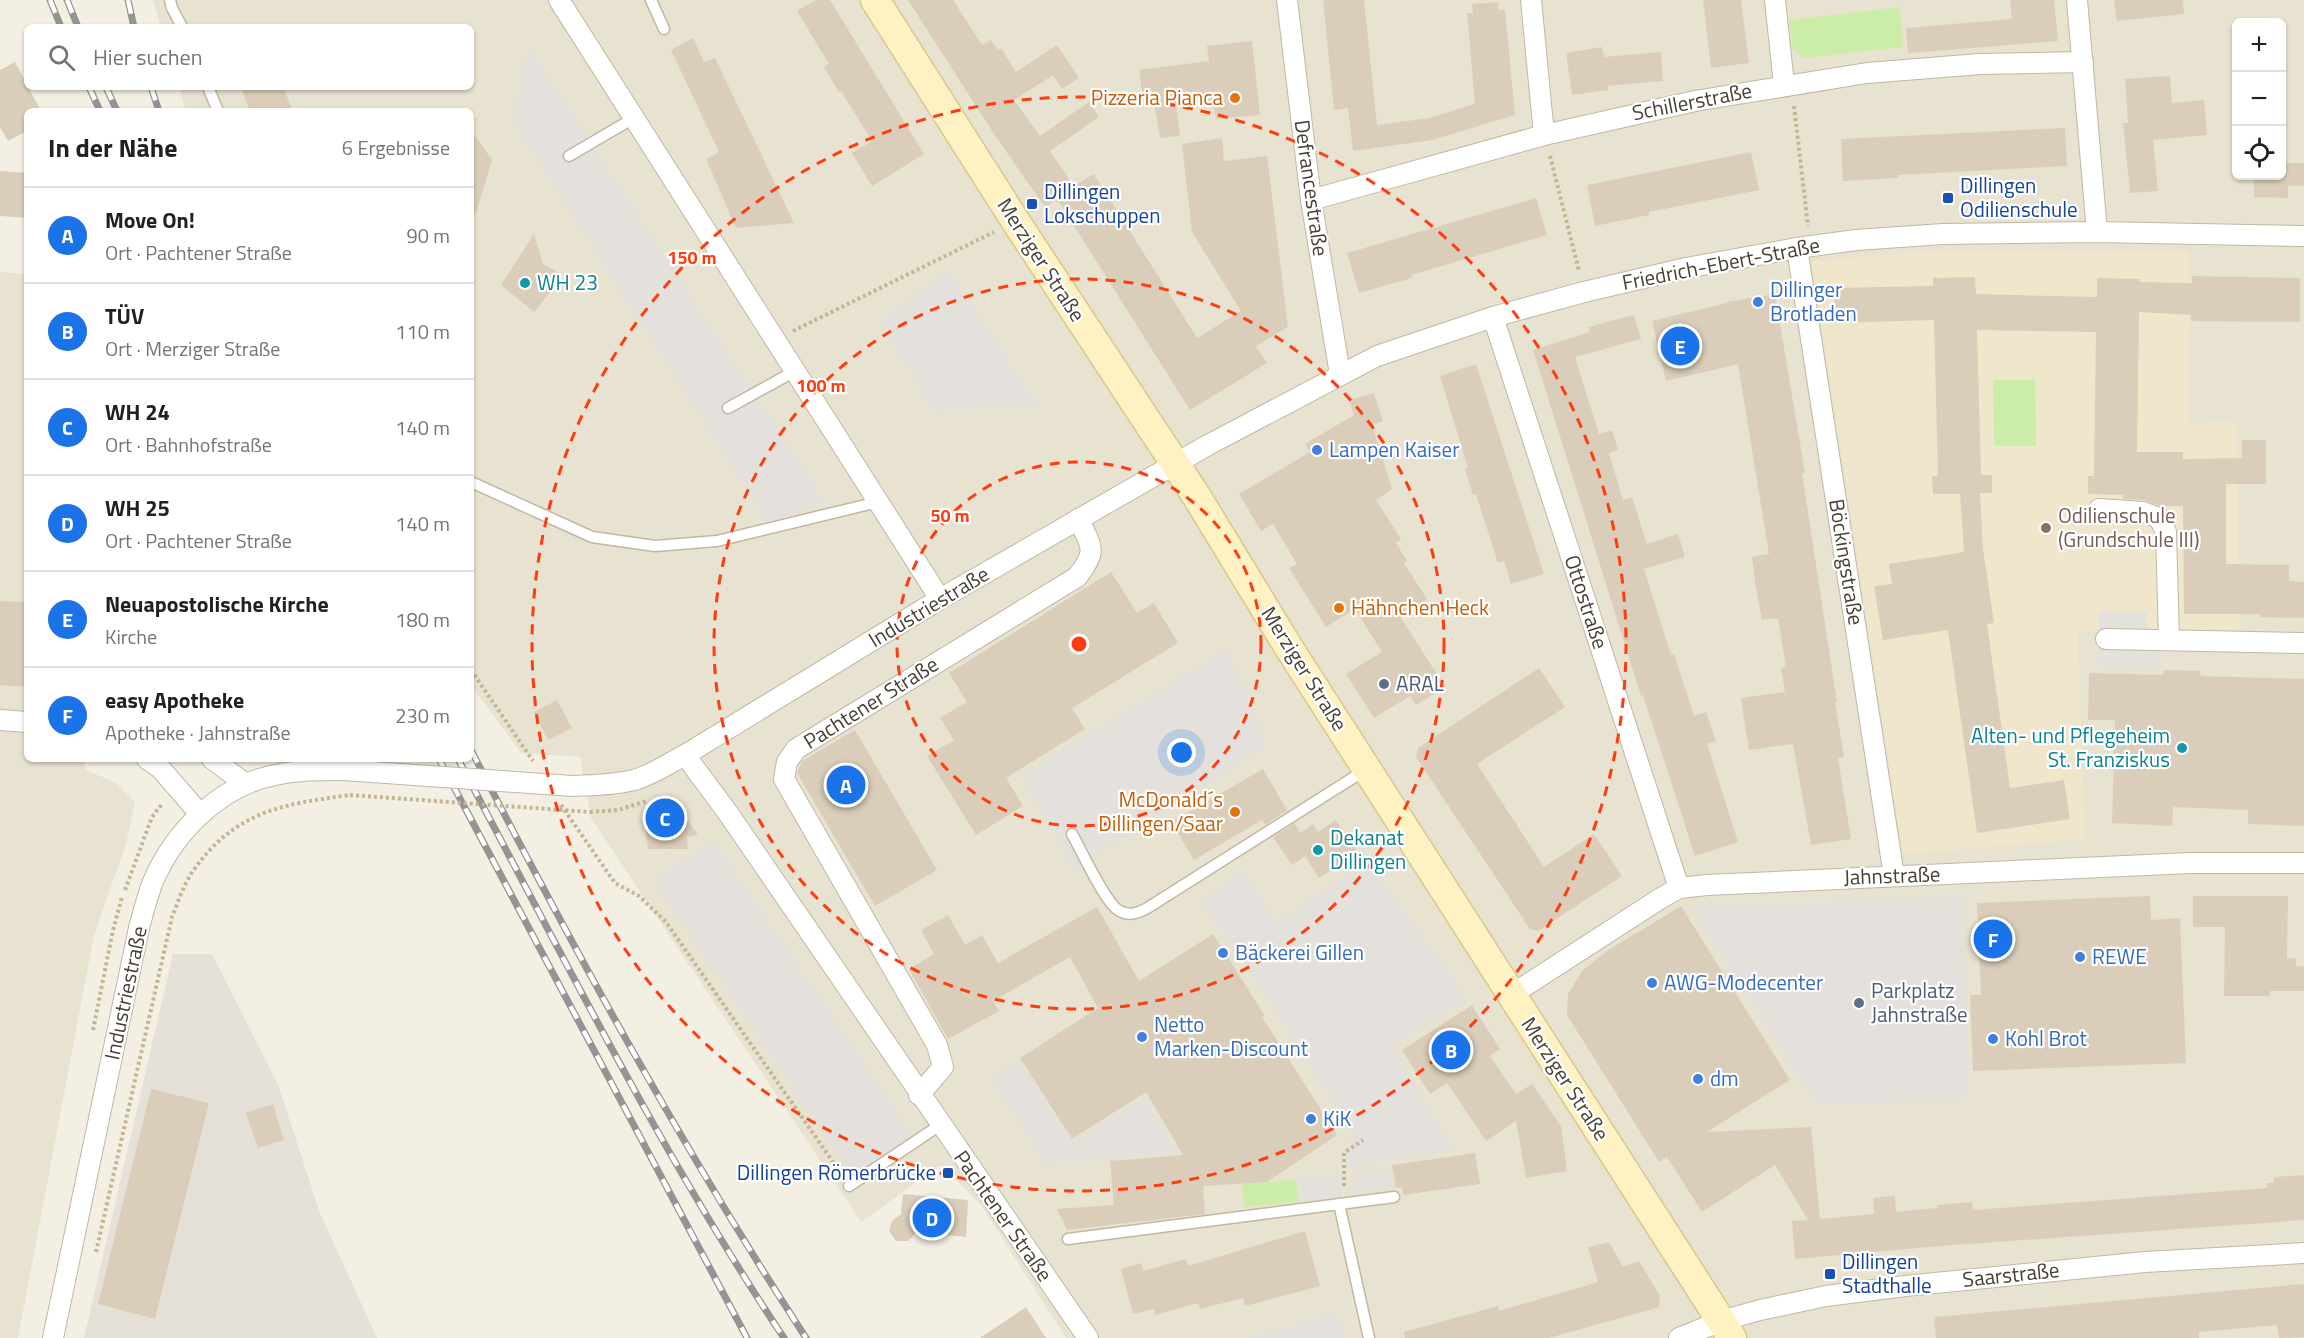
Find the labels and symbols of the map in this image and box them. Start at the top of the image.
street label: Schillerstraße [1629,74,1755,128]
place label: Pizzeria Pianca [1091,81,1223,113]
marker: Pizzeria Pianca [1228,91,1242,105]
street label: Defrancestraße [1287,118,1337,258]
place label: Dillingen Odilienschule [1960,169,2078,225]
place label: Dillingen Lokschuppen [1044,175,1160,231]
street label: Merziger Straße [990,191,1094,328]
marker: Dillingen Odilienschule [1941,191,1955,205]
marker: Dillingen Lokschuppen [1025,197,1039,211]
street label: Friedrich-Ebert-Straße [1619,228,1822,298]
text: 150 m [667,244,717,271]
place label: WH 23 [537,266,598,298]
place label: Dillinger Brotladen [1770,273,1857,329]
marker: WH 23 [518,276,532,290]
marker: Dillinger Brotladen [1751,295,1765,309]
pin: E [1660,324,1700,368]
text: 100 m [796,372,846,399]
place label: Lampen Kaiser [1329,433,1459,465]
marker: Lampen Kaiser [1310,443,1324,457]
street label: Böckingstraße [1821,496,1873,627]
place label: Odilienschule (Grundschule III) [2058,499,2199,555]
text: 50 m [930,502,970,529]
marker: Odilienschule (Grundschule III) [2039,521,2053,535]
street label: Ottostraße [1557,550,1617,653]
street label: Industriestraße [862,557,995,655]
place label: Hähnchen Heck [1351,591,1489,623]
street label: Merziger Straße [1254,600,1356,737]
marker: Hähnchen Heck [1332,601,1346,615]
centre of rings [1069,634,1089,654]
street label: Pachtener Straße [797,648,944,757]
place label: ARAL [1396,667,1444,699]
marker: ARAL [1377,677,1391,691]
place label: Alten- und Pflegeheim St. Franziskus [1971,719,2170,775]
your location [1167,738,1196,767]
marker: Alten- und Pflegeheim St. Franziskus [2175,741,2189,755]
pin: A [826,762,866,808]
place label: McDonald´s Dillingen/Saar [1098,783,1223,839]
pin: C [646,796,684,840]
marker: McDonald´s Dillingen/Saar [1228,805,1242,819]
place label: Dekanat Dillingen [1330,821,1406,877]
marker: Dekanat Dillingen [1311,843,1325,857]
street label: Jahnstraße [1843,857,1941,893]
pin: F [1974,916,2012,962]
street label: Industriestraße [95,923,155,1063]
place label: Bäckerei Gillen [1235,936,1364,968]
place label: REWE [2092,940,2147,972]
marker: Bäckerei Gillen [1216,946,1230,960]
marker: REWE [2073,950,2087,964]
place label: AWG-Modecenter [1664,966,1823,998]
place label: Parkplatz Jahnstraße [1871,974,1968,1030]
marker: AWG-Modecenter [1645,976,1659,990]
marker: Parkplatz Jahnstraße [1852,996,1866,1010]
place label: Netto Marken-Discount [1154,1008,1309,1064]
street label: Merziger Straße [1514,1010,1618,1147]
place label: Kohl Brot [2005,1022,2087,1054]
pin: B [1432,1028,1470,1072]
marker: Netto Marken-Discount [1135,1030,1149,1044]
marker: Kohl Brot [1986,1032,2000,1046]
place label: dm [1710,1062,1739,1094]
marker: dm [1691,1072,1705,1086]
place label: KiK [1323,1102,1352,1134]
marker: KiK [1304,1112,1318,1126]
street label: Pachtener Straße [947,1143,1061,1288]
place label: Dillingen Römerbrücke [737,1156,936,1188]
marker: Dillingen Römerbrücke [941,1166,955,1180]
pin: D [912,1196,952,1240]
place label: Dillingen Stadthalle [1842,1245,1932,1301]
street label: Saarstraße [1961,1253,2061,1295]
marker: Dillingen Stadthalle [1823,1267,1837,1281]

